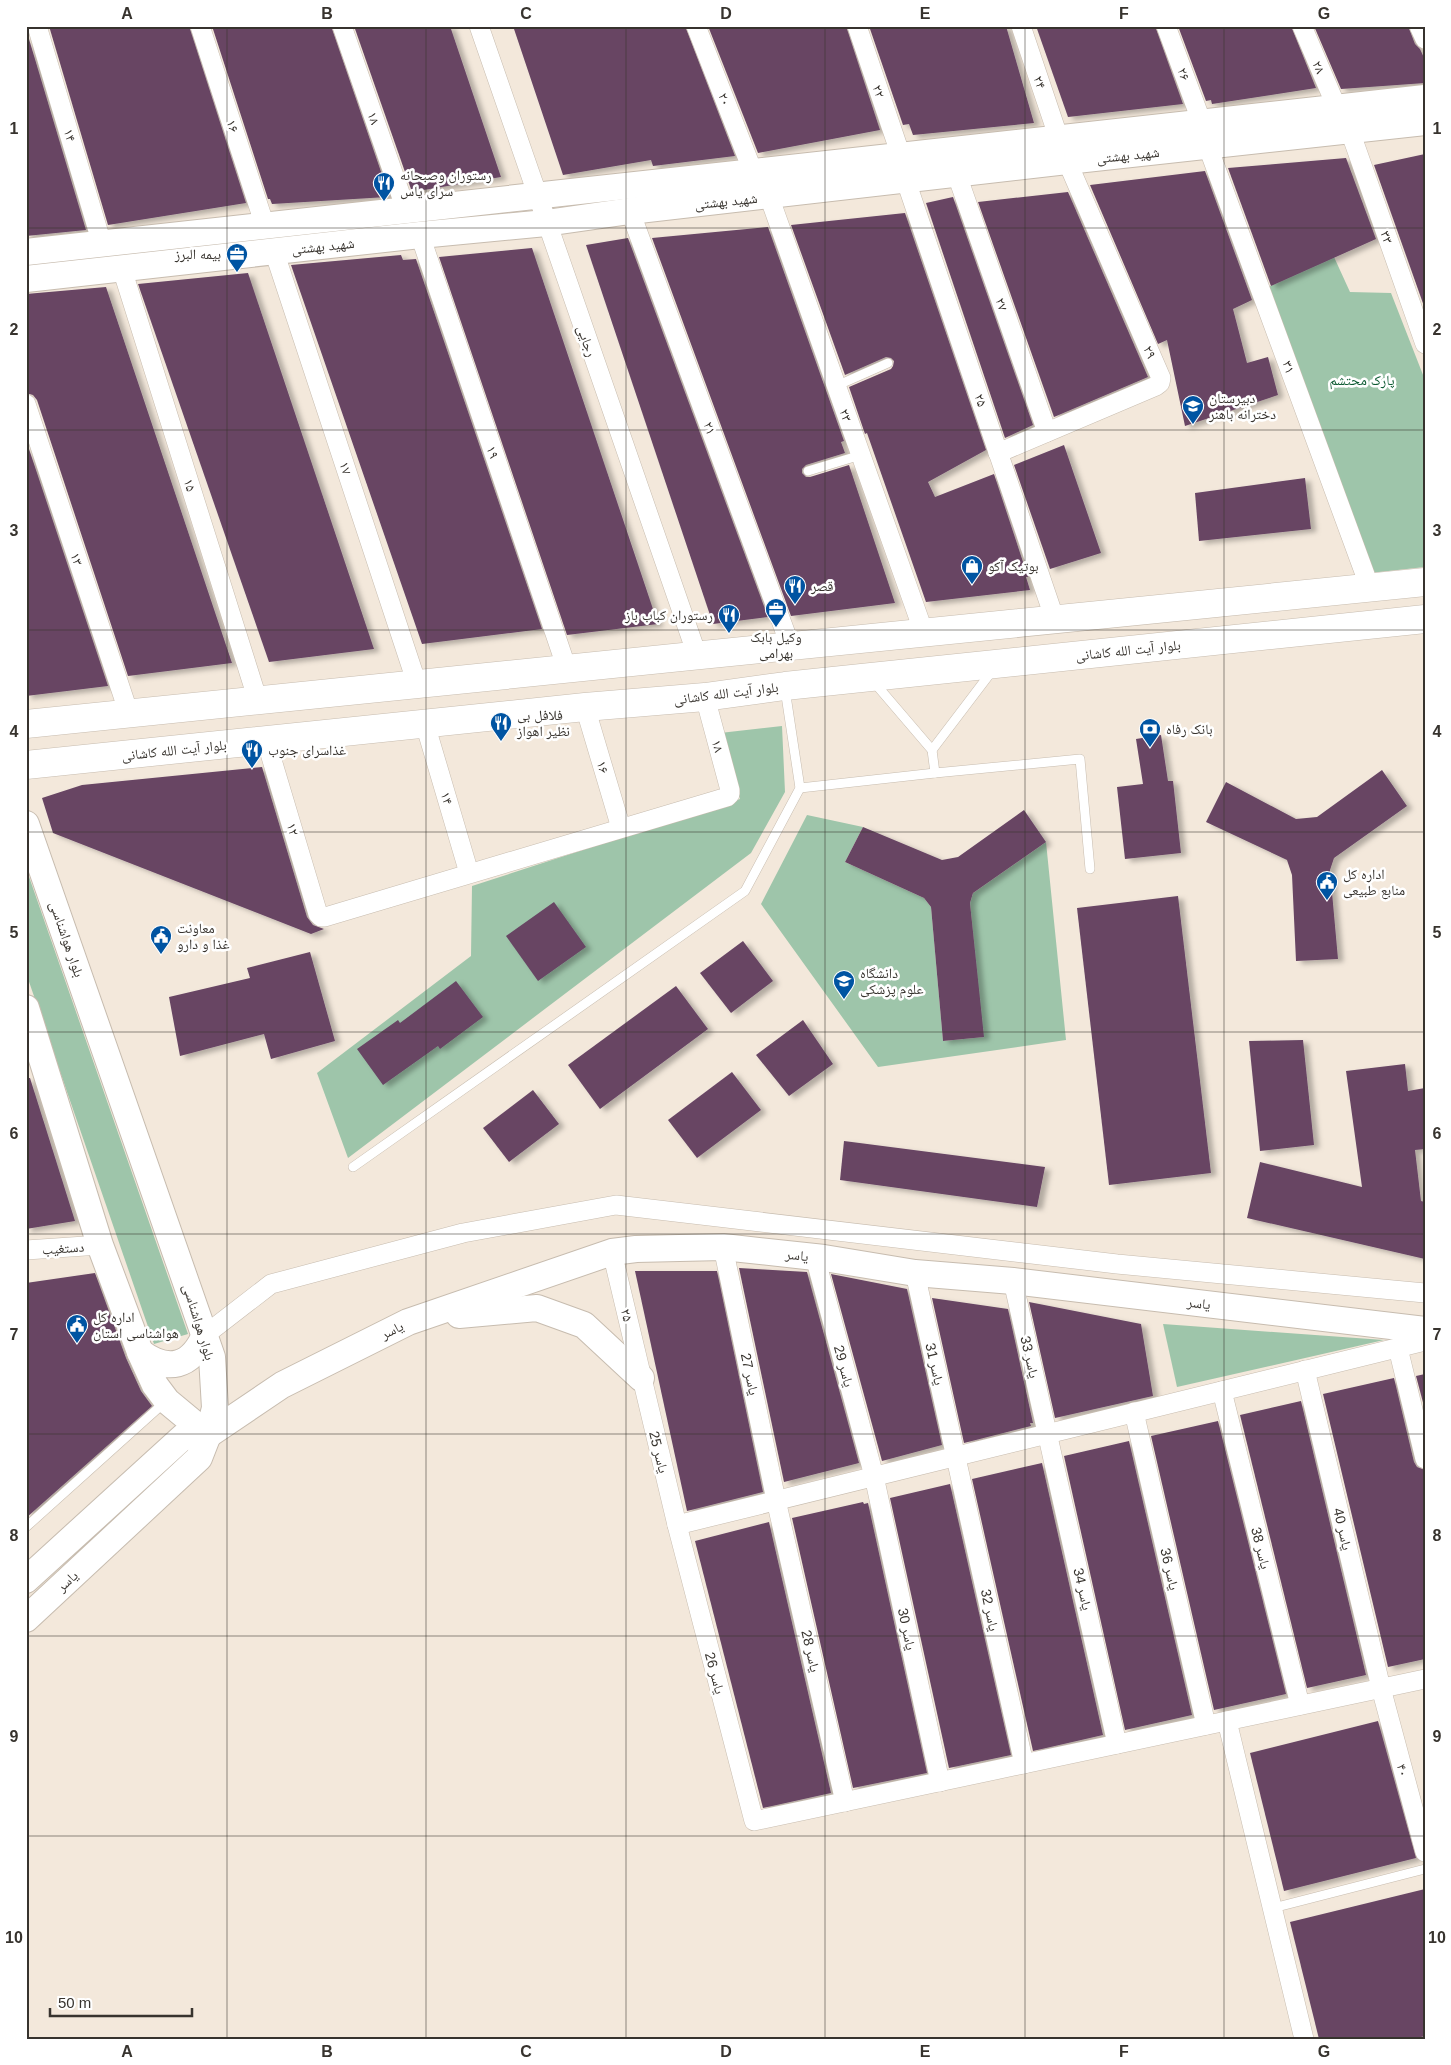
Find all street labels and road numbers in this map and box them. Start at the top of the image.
street label: ۲۸ [1309,58,1329,76]
street label: ۲۶ [1174,65,1194,83]
street label: ۲۴ [1030,73,1050,91]
street label: ۲۲ [869,82,889,100]
street label: ۲۰ [715,90,735,108]
street label: ۱۸ [364,109,384,127]
street label: ۱۶ [223,118,243,134]
street label: ۱۴ [61,127,79,143]
street label: شهید بهشتی [1096,144,1160,167]
street label: شهید بهشتی [694,190,758,213]
street label: ۳۳ [1377,228,1397,246]
street label: شهید بهشتی [291,235,355,258]
street label: ۲۷ [992,295,1012,313]
street label: رجایی [573,323,600,359]
street label: ۲۹ [1140,343,1160,361]
street label: ۳۱ [1279,358,1299,376]
street label: ۲۵ [971,391,991,409]
street label: ۲۳ [836,406,856,424]
street label: ۲۱ [700,419,720,437]
street label: ۱۹ [483,443,503,461]
street label: ۱۷ [336,460,356,476]
street label: ۱۵ [181,477,199,493]
street label: ۱۳ [67,551,87,567]
street label: بلوار آیت الله کاشانی [1075,637,1182,664]
street label: بلوار آیت الله کاشانی [673,679,780,708]
street label: بلوار آیت الله کاشانی [121,737,228,764]
street label: ۱۸ [709,738,727,754]
street label: ۱۶ [594,759,612,775]
street label: ۱۴ [438,790,456,806]
street label: ۱۲ [284,821,302,837]
street label: بلوار هواشناسی [46,899,87,979]
street label: دستغیب [41,1239,85,1258]
street label: یاسر [784,1246,810,1265]
street label: بلوار هواشناسی [179,1282,218,1363]
street label: یاسر [1185,1294,1212,1313]
street label: ۲۵ [618,1307,636,1323]
street label: یاسر [377,1318,407,1344]
street label: یاسر 33 [1016,1334,1043,1380]
street label: یاسر 31 [921,1341,948,1387]
street label: یاسر 29 [830,1343,857,1389]
street label: یاسر 27 [737,1351,762,1397]
street label: یاسر 25 [645,1429,672,1475]
street label: یاسر 40 [1329,1506,1356,1552]
street label: یاسر 38 [1247,1525,1274,1571]
street label: یاسر 36 [1156,1546,1183,1592]
street label: یاسر 34 [1069,1566,1096,1612]
street label: یاسر [52,1567,82,1596]
street label: یاسر 32 [977,1587,1002,1633]
street label: یاسر 30 [894,1606,919,1652]
street label: یاسر 28 [797,1628,824,1674]
street label: یاسر 26 [701,1650,728,1696]
street label: ۴۰ [1394,1762,1412,1778]

